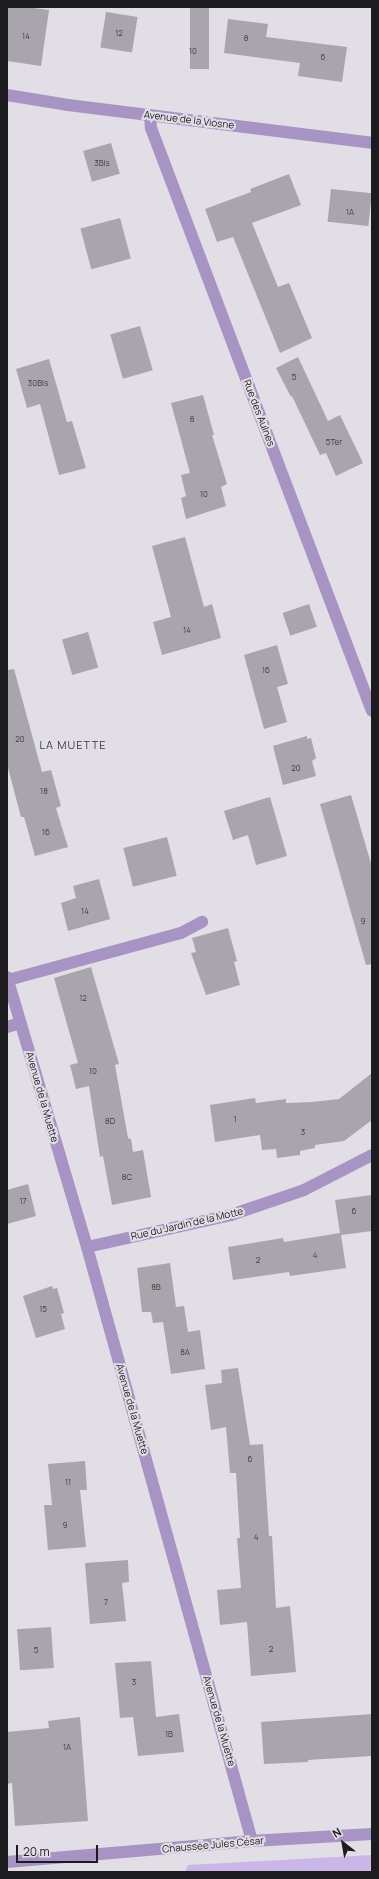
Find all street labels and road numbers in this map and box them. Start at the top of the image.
street label: Avenue de la Viosne [143,109,235,131]
street label: Rue des Aulnes [241,378,277,448]
street label: Avenue de la Muette [23,1050,61,1144]
street label: Rue du Jardin de la Motte [130,1205,244,1243]
street label: Avenue de la Muette [113,1362,151,1456]
street label: Avenue de la Muette [200,1674,238,1768]
street label: Chaussée Jules César [162,1835,264,1855]

